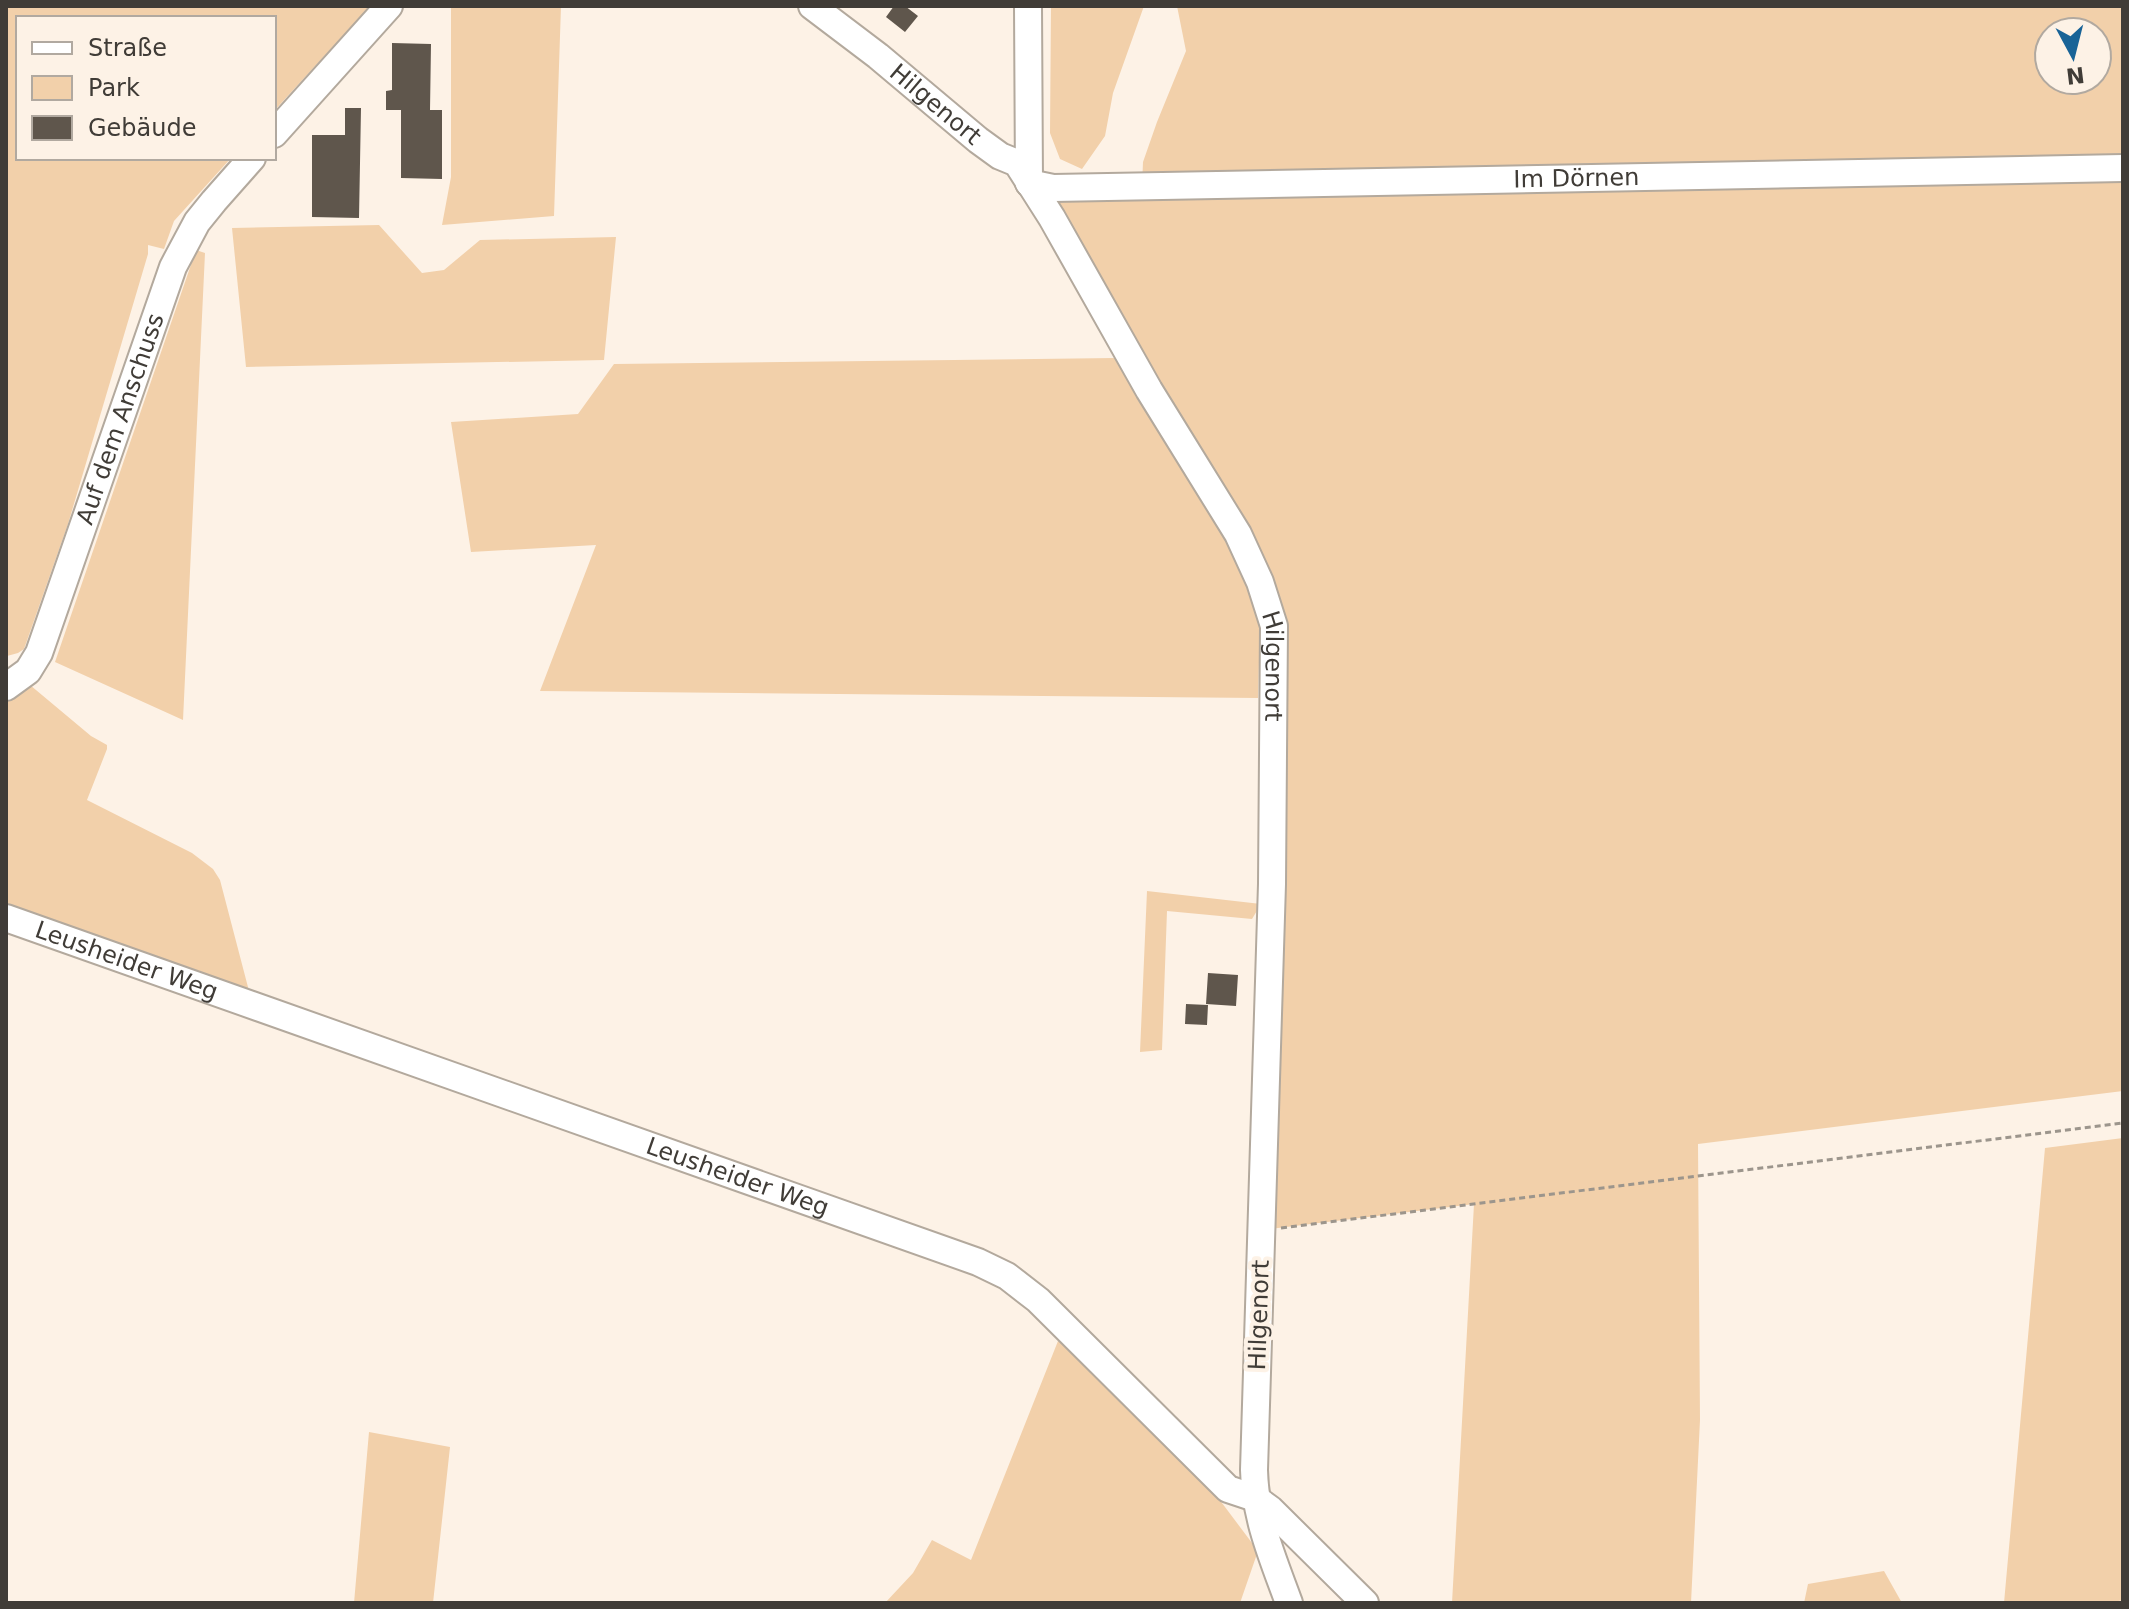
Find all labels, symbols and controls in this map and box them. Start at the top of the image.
legend [16,16,276,160]
north arrow [2033,16,2113,96]
text: Straße [88,34,167,62]
street label: Hilgenort [884,58,987,151]
text: N [2065,62,2086,89]
text: Park [88,74,140,102]
text: Gebäude [88,114,197,142]
street label: Im Dörnen [1513,163,1640,193]
street label: Auf dem Anschuss [71,310,170,528]
street label: Hilgenort [1256,607,1288,721]
street label: Leusheider Weg [32,915,222,1006]
street label: Leusheider Weg [642,1132,833,1222]
street label: Hilgenort [1243,1259,1275,1371]

